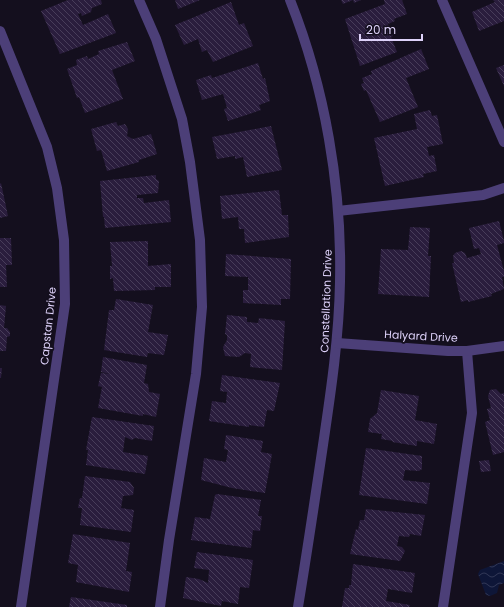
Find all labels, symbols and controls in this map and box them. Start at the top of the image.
scale bar [360,16,422,42]
text: 20 m [366,21,396,38]
street label: Constellation Drive [316,249,336,353]
street label: Capstan Drive [36,286,60,366]
street label: Halyard Drive [384,326,458,346]

